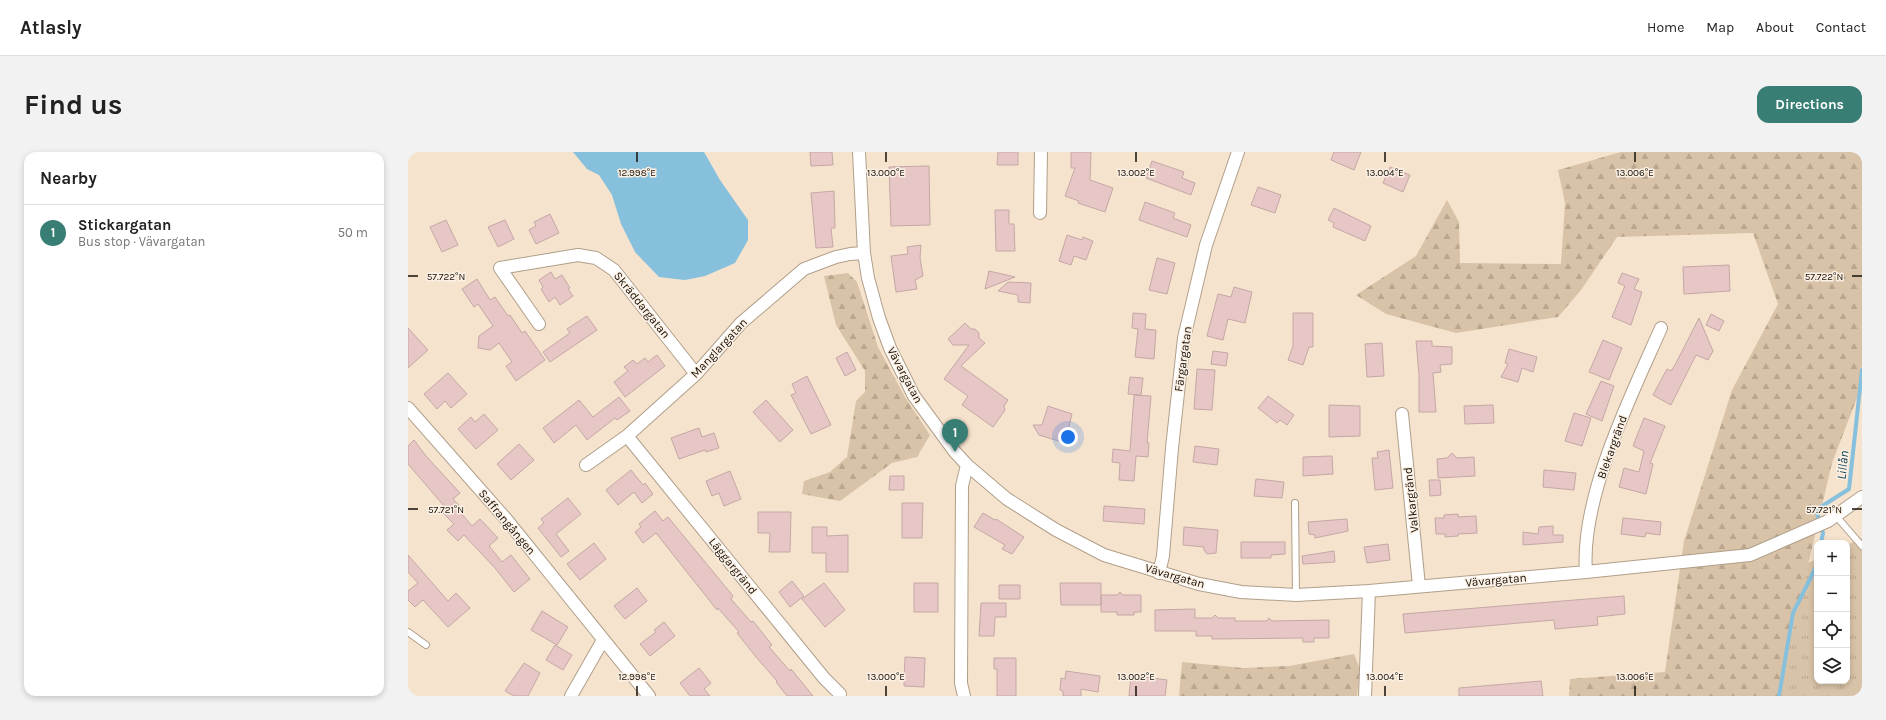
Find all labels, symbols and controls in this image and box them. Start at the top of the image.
text: Atlasly [20,17,82,39]
text: Home [1647,19,1684,36]
text: Map [1706,19,1734,36]
text: About [1756,19,1794,36]
text: Contact [1816,19,1866,36]
button: Directions [1757,86,1862,123]
text: Find us [24,88,123,121]
text: 12.998°E [618,167,656,179]
text: 13.000°E [867,167,905,179]
text: 13.002°E [1117,167,1155,179]
text: 13.004°E [1366,167,1404,179]
text: 13.006°E [1616,167,1654,179]
text: Nearby [40,168,97,188]
text: Stickargatan [78,216,171,234]
text: 1 [51,225,55,240]
text: 50 m [338,225,368,240]
text: Bus stop · Vävargatan [78,234,205,249]
street label: Skräddargatan [611,269,673,341]
text: 57.722°N [427,271,465,283]
text: 57.722°N [1805,271,1843,283]
street label: Manglargatan [688,315,750,381]
street label: Färgargatan [1171,325,1195,393]
street label: Vävargatan [884,345,926,405]
street label: Blekargränd [1594,413,1630,481]
pin: 1 [942,419,968,452]
your location [1058,427,1078,447]
water label: Lillån [1834,450,1851,480]
street label: Valkargränd [1401,466,1421,534]
street label: Saffrangången [476,486,538,558]
text: 57.721°N [428,504,464,516]
text: 57.721°N [1806,504,1842,516]
street label: Läggargränd [706,535,760,597]
map controls [1814,540,1850,684]
button: + [1814,540,1850,576]
street label: Vävargatan [1144,561,1206,591]
street label: Vävargatan [1465,570,1527,590]
button: − [1814,576,1850,612]
button: locate [1814,612,1850,648]
button: layers [1814,648,1850,684]
text: 12.998°E [618,671,656,683]
text: 13.000°E [867,671,905,683]
text: 13.002°E [1117,671,1155,683]
text: 13.004°E [1366,671,1404,683]
text: 13.006°E [1616,671,1654,683]

